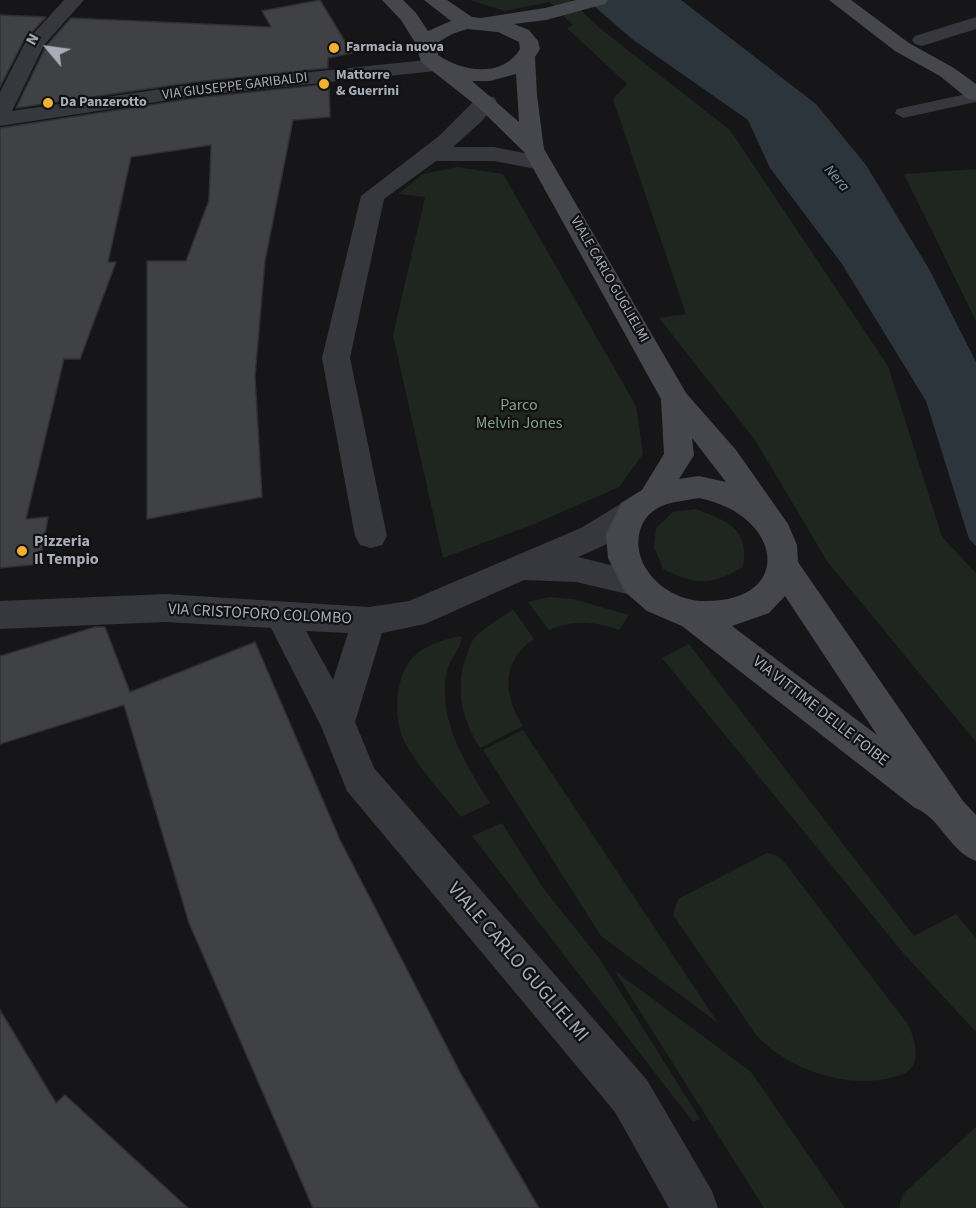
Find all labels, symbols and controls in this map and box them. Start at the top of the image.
north arrow [18,18,78,78]
text: N [20,29,44,49]
place label: Farmacia nuova [346,40,444,56]
marker: Farmacia nuova [327,41,341,55]
place label: Mattorre & Guerrini [336,68,399,100]
street label: VIA GIUSEPPE GARIBALDI [161,70,309,104]
marker: Mattorre & Guerrini [317,77,331,91]
place label: Da Panzerotto [60,95,147,111]
marker: Da Panzerotto [41,96,55,110]
water label: Nera [820,162,852,196]
street label: VIALE CARLO GUGLIELMI [566,214,652,346]
park label: Parco Melvin Jones [476,396,562,434]
place label: Pizzeria Il Tempio [34,532,99,570]
marker: Pizzeria Il Tempio [15,544,29,558]
street label: VIA CRISTOFORO COLOMBO [168,601,352,629]
street label: VIA VITTIME DELLE FOIBE [748,653,892,771]
street label: VIALE CARLO GUGLIELMI [441,878,593,1048]

